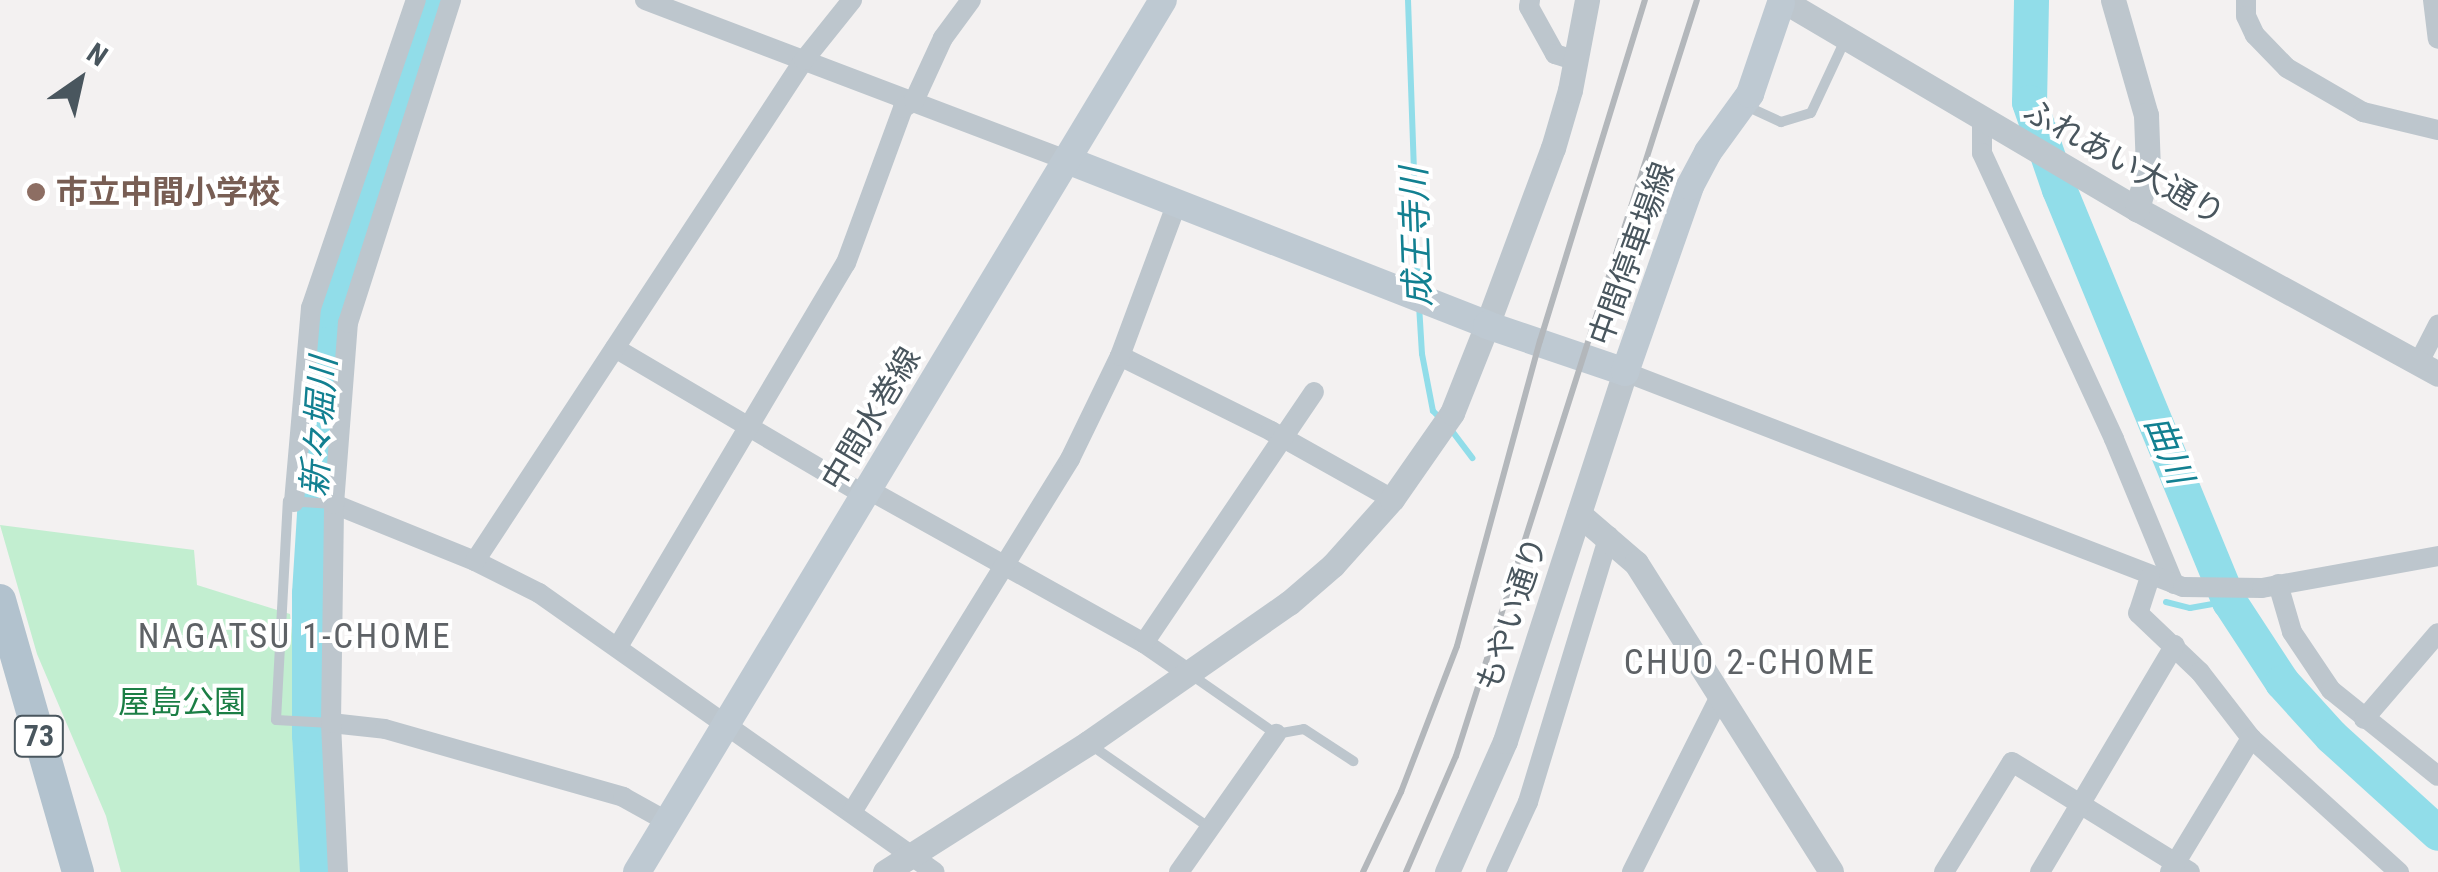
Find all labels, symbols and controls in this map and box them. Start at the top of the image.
north arrow [30,30,130,130]
text: N [81,36,113,73]
street label: ふれあい大通り [2017,91,2231,233]
street label: 中間停車場線 [1581,157,1683,351]
water label: 成王寺川 [1394,166,1440,308]
place label: 市立中間小学校 [56,173,280,211]
marker: 市立中間小学校 [25,181,47,203]
street label: 中間水巻線 [813,341,929,497]
water label: 新々堀川 [294,356,346,498]
water label: 曲川 [2135,410,2201,490]
street label: もやい通り [1469,532,1555,696]
district label: NAGATSU 1-CHOME [138,616,452,658]
district label: CHUO 2-CHOME [1624,642,1876,684]
park label: 屋島公園 [118,683,246,721]
road number: 73 [12,711,66,761]

